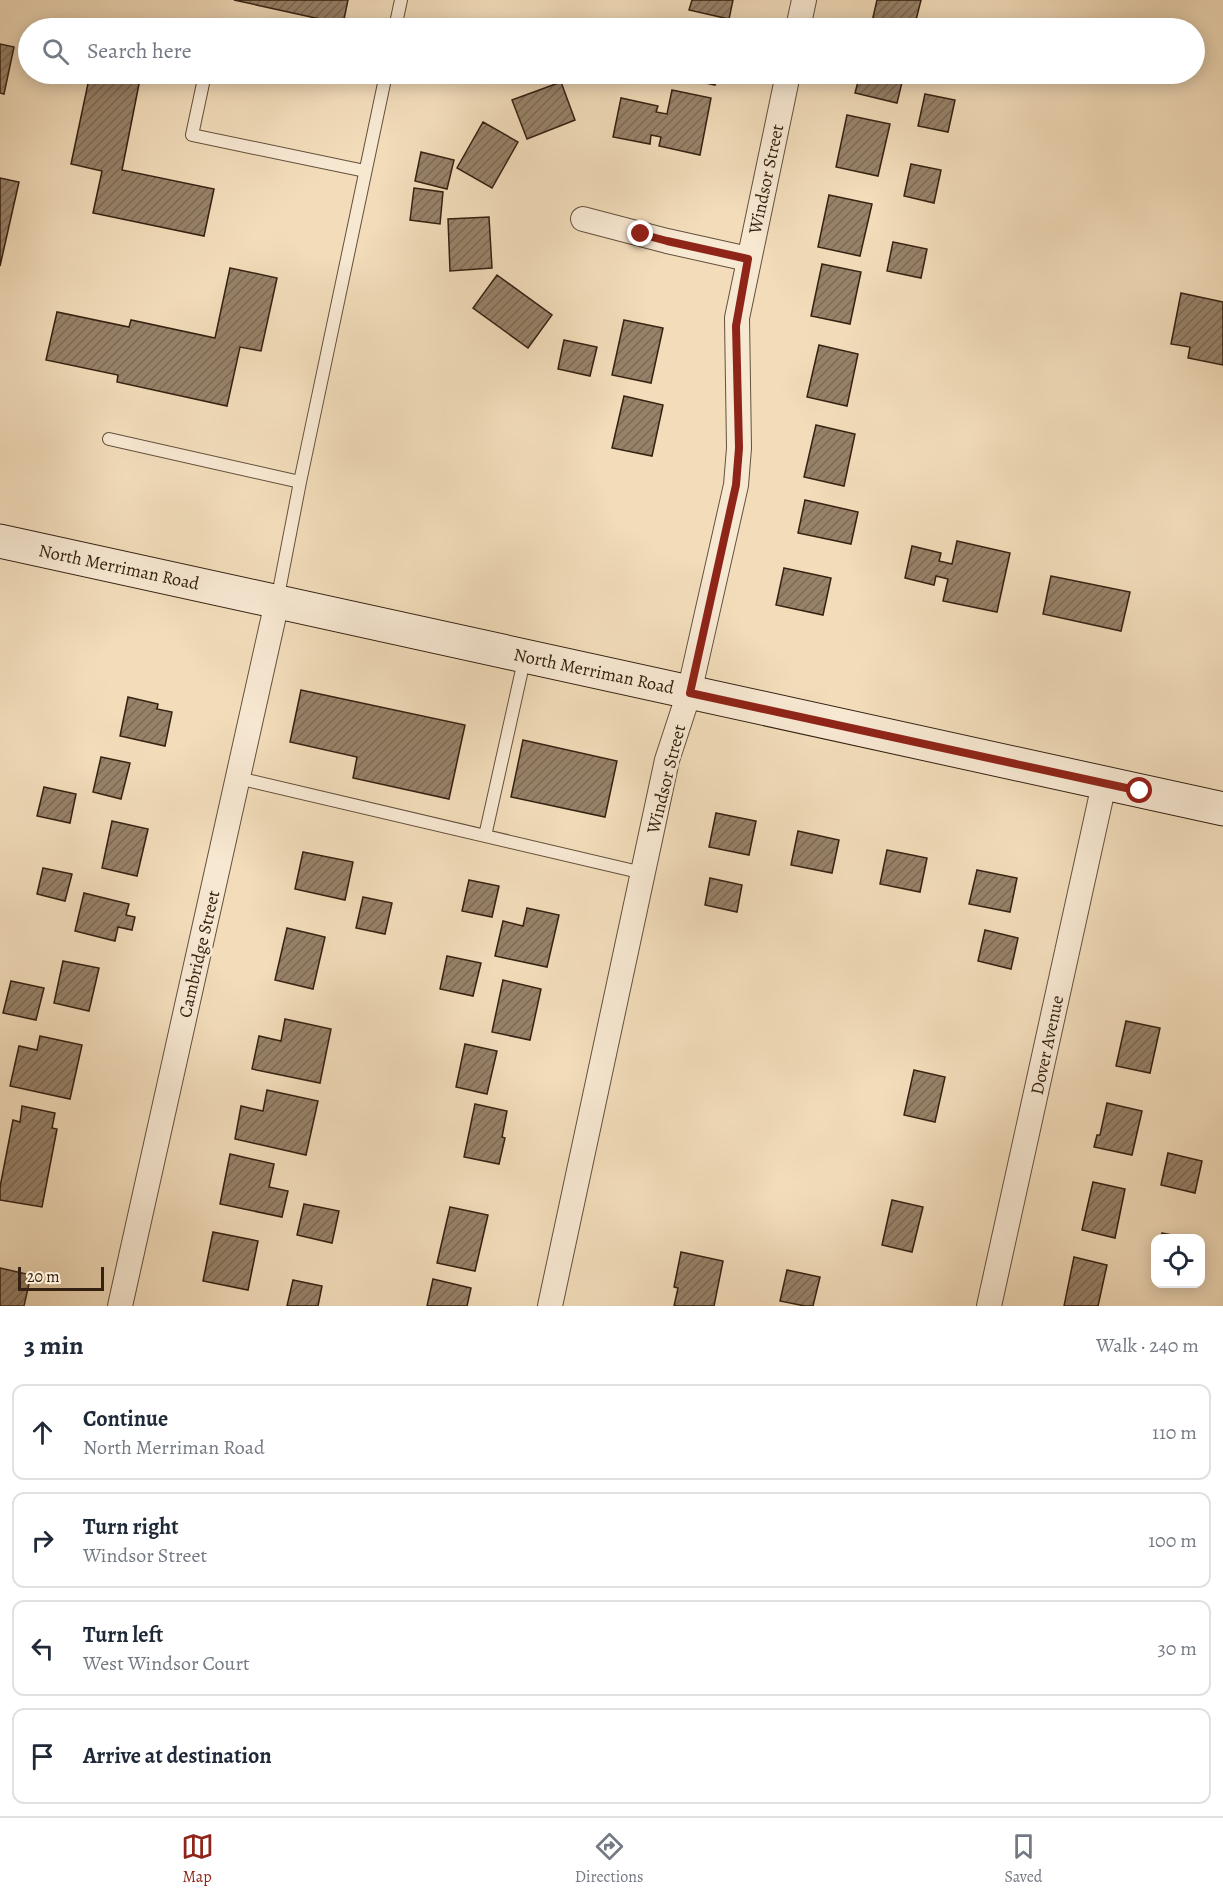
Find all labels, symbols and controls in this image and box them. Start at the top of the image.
search box [18,18,1205,84]
icon: search [39,35,72,68]
text: Search here [87,36,192,66]
street label: Windsor Street [742,122,789,237]
route end [627,220,653,246]
street label: North Merriman Road [36,538,202,596]
street label: North Merriman Road [511,642,677,700]
street label: Windsor Street [641,722,691,837]
route start [1126,777,1152,803]
street label: Cambridge Street [173,888,225,1020]
street label: Dover Avenue [1025,993,1069,1097]
map controls [1151,1234,1205,1288]
button: locate [1151,1234,1205,1288]
scale bar [18,1264,104,1292]
text: 20 m [27,1266,60,1288]
text: 3 min [24,1328,84,1363]
text: Walk · 240 m [1096,1332,1199,1359]
text: Continue [83,1404,168,1434]
icon: ahead [26,1416,59,1449]
text: 110 m [1152,1419,1197,1446]
text: North Merriman Road [83,1434,265,1461]
text: Turn right [83,1512,179,1542]
icon: right [26,1524,59,1557]
text: 100 m [1148,1527,1197,1554]
text: Windsor Street [83,1542,207,1569]
text: Turn left [83,1620,163,1650]
icon: left [26,1632,59,1665]
text: 30 m [1157,1635,1197,1662]
text: West Windsor Court [83,1650,250,1677]
icon: arrive [26,1740,59,1773]
text: Arrive at destination [83,1741,272,1771]
tab: Map [181,1830,214,1888]
tab: Directions [575,1830,643,1888]
tab: Saved [1004,1830,1042,1888]

